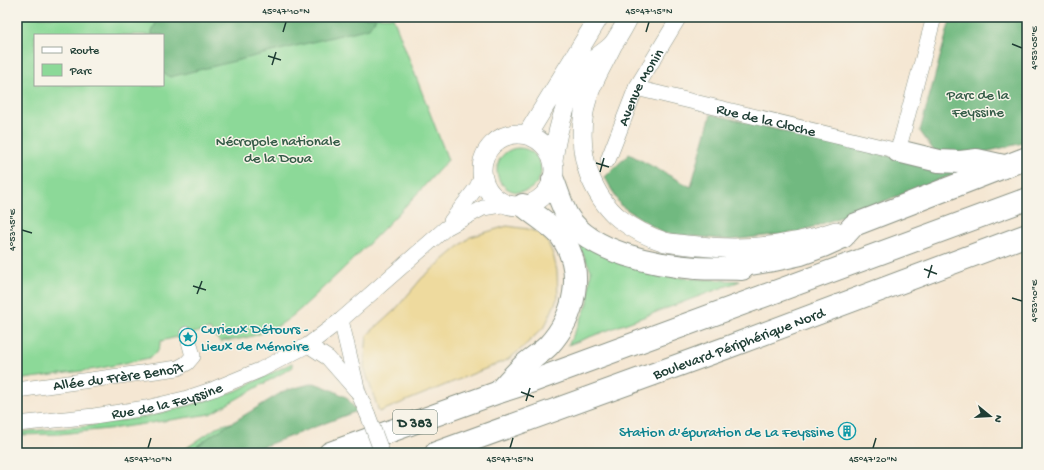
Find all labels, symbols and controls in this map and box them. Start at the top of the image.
text: 45°47'10"N [262,6,310,18]
text: 45°47'15"N [626,6,673,18]
text: 4°53'05"E [1029,25,1041,70]
legend [34,34,164,86]
text: Route [70,45,100,59]
street label: Avenue Monin [615,46,669,129]
text: Parc [69,65,93,79]
park label: Parc de la Feyssine [946,87,1010,122]
street label: Rue de la Cloche [714,101,818,142]
park label: Nécropole nationale de la Doua [216,133,341,168]
text: 4°53'15"E [7,208,19,251]
text: 4°53'10"E [1029,279,1041,322]
street label: Boulevard Périphérique Nord [650,304,829,385]
place label: Curieux Détours - Lieux de Mémoire [201,321,309,356]
place icon: Curieux Détours - Lieux de Mémoire [178,327,198,347]
street label: Allée du Frère Benoît [52,359,189,396]
street label: Rue de la Feyssine [111,379,226,424]
north arrow [970,396,1010,436]
road number: D 383 [393,410,437,434]
text: N [991,413,1004,424]
building icon: Station d'épuration de La Feyssine [837,421,857,441]
place label: Station d'épuration de La Feyssine [619,424,834,442]
text: 45°47'10"N [124,454,172,466]
text: 45°47'15"N [487,454,534,466]
text: 45°47'20"N [849,454,898,466]

